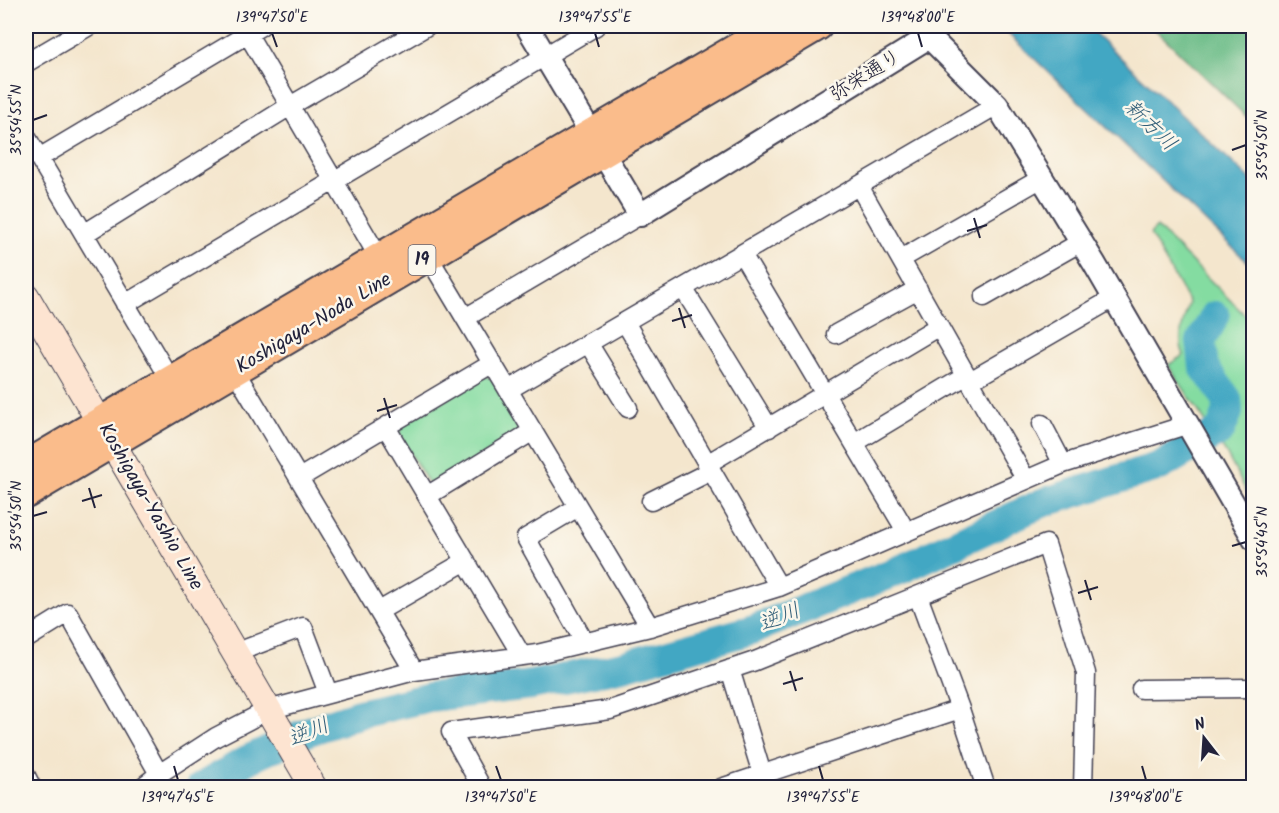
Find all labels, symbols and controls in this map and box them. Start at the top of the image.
text: 139°47'50"E [236,6,309,30]
text: 139°47'55"E [559,6,633,30]
text: 139°48'00"E [881,6,956,30]
street label: 弥栄通り [824,41,908,111]
text: 35°54'55"N [5,84,29,156]
water label: 新方川 [1116,92,1184,160]
text: 35°54'50"N [1251,110,1275,180]
road number: 19 [408,245,436,275]
street label: Koshigaya-Noda Line [230,265,398,383]
street label: Koshigaya-Yashio Line [89,417,211,597]
text: 35°54'50"N [5,481,29,551]
text: 35°54'45"N [1251,506,1275,578]
water label: 逆川 [754,595,806,641]
north arrow [1174,708,1234,768]
water label: 逆川 [283,710,335,756]
text: N [1192,712,1209,739]
text: 139°47'45"E [141,786,216,810]
text: 139°47'50"E [465,786,538,810]
text: 139°47'55"E [787,786,861,810]
text: 139°48'00"E [1109,786,1184,810]

